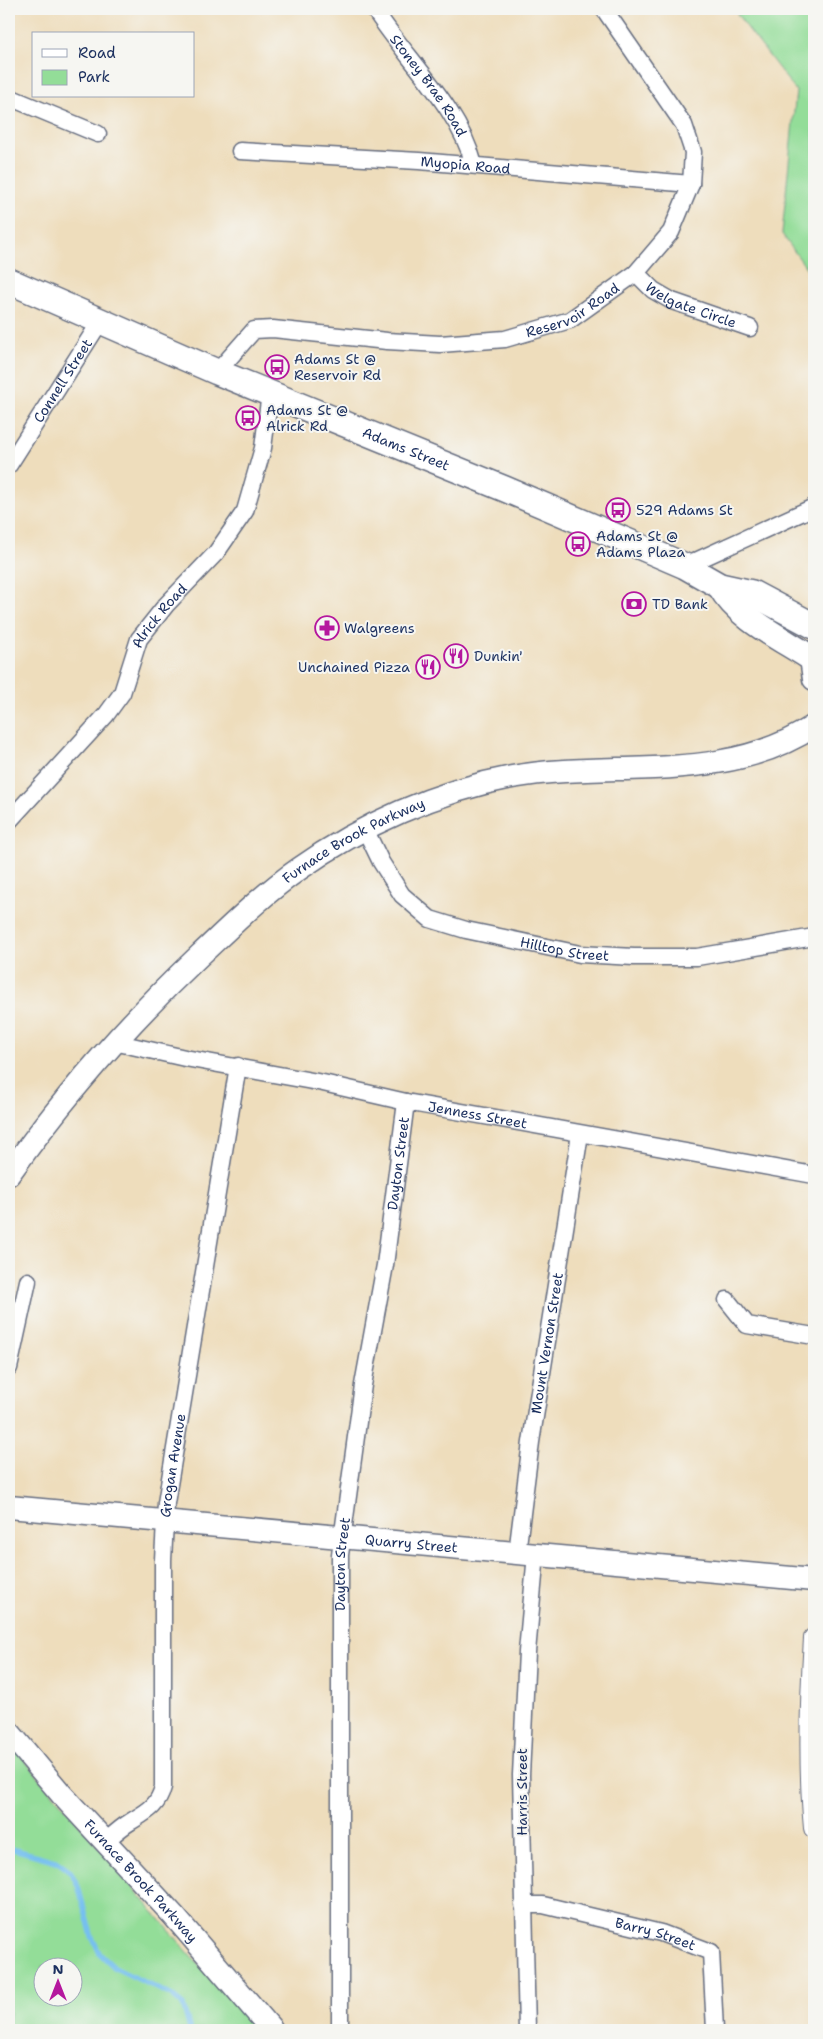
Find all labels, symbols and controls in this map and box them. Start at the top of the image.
street label: Stoney Brae Road [386,31,471,140]
legend [32,32,195,98]
text: Road [78,43,116,63]
text: Park [78,67,110,87]
street label: Myopia Road [420,152,511,178]
street label: Welgate Circle [641,278,739,332]
street label: Reservoir Road [524,279,623,341]
street label: Connell Street [29,335,96,426]
place label: Adams St @ Reservoir Rd [294,350,381,384]
bus stop icon: Adams St @ Reservoir Rd [264,354,290,380]
place label: Adams St @ Alrick Rd [266,401,348,435]
bus stop icon: Adams St @ Alrick Rd [235,405,261,431]
street label: Adams Street [360,423,452,475]
bus stop icon: 529 Adams St [605,497,631,523]
place label: 529 Adams St [636,501,733,519]
place label: Adams St @ Adams Plaza [596,527,685,561]
bus stop icon: Adams St @ Adams Plaza [565,531,591,557]
street label: Alrick Road [128,580,191,650]
bank icon: TD Bank [621,591,647,617]
place label: TD Bank [652,595,708,613]
pharmacy icon: Walgreens [314,615,340,641]
place label: Walgreens [344,619,415,637]
restaurant icon: Dunkin' [443,643,469,669]
place label: Dunkin' [474,647,523,665]
restaurant icon: Unchained Pizza [415,654,441,680]
place label: Unchained Pizza [298,658,410,676]
street label: Furnace Brook Parkway [279,794,427,887]
street label: Hilltop Street [519,933,610,965]
street label: Jenness Street [427,1097,529,1133]
street label: Dayton Street [383,1116,413,1211]
street label: Mount Vernon Street [527,1271,567,1415]
street label: Grogan Avenue [156,1412,190,1518]
street label: Dayton Street [331,1516,354,1611]
street label: Quarry Street [364,1530,459,1557]
street label: Harris Street [513,1748,531,1836]
street label: Furnace Brook Parkway [80,1816,202,1946]
street label: Barry Street [613,1913,698,1954]
north arrow [32,1956,82,2006]
text: N [52,1960,64,1978]

